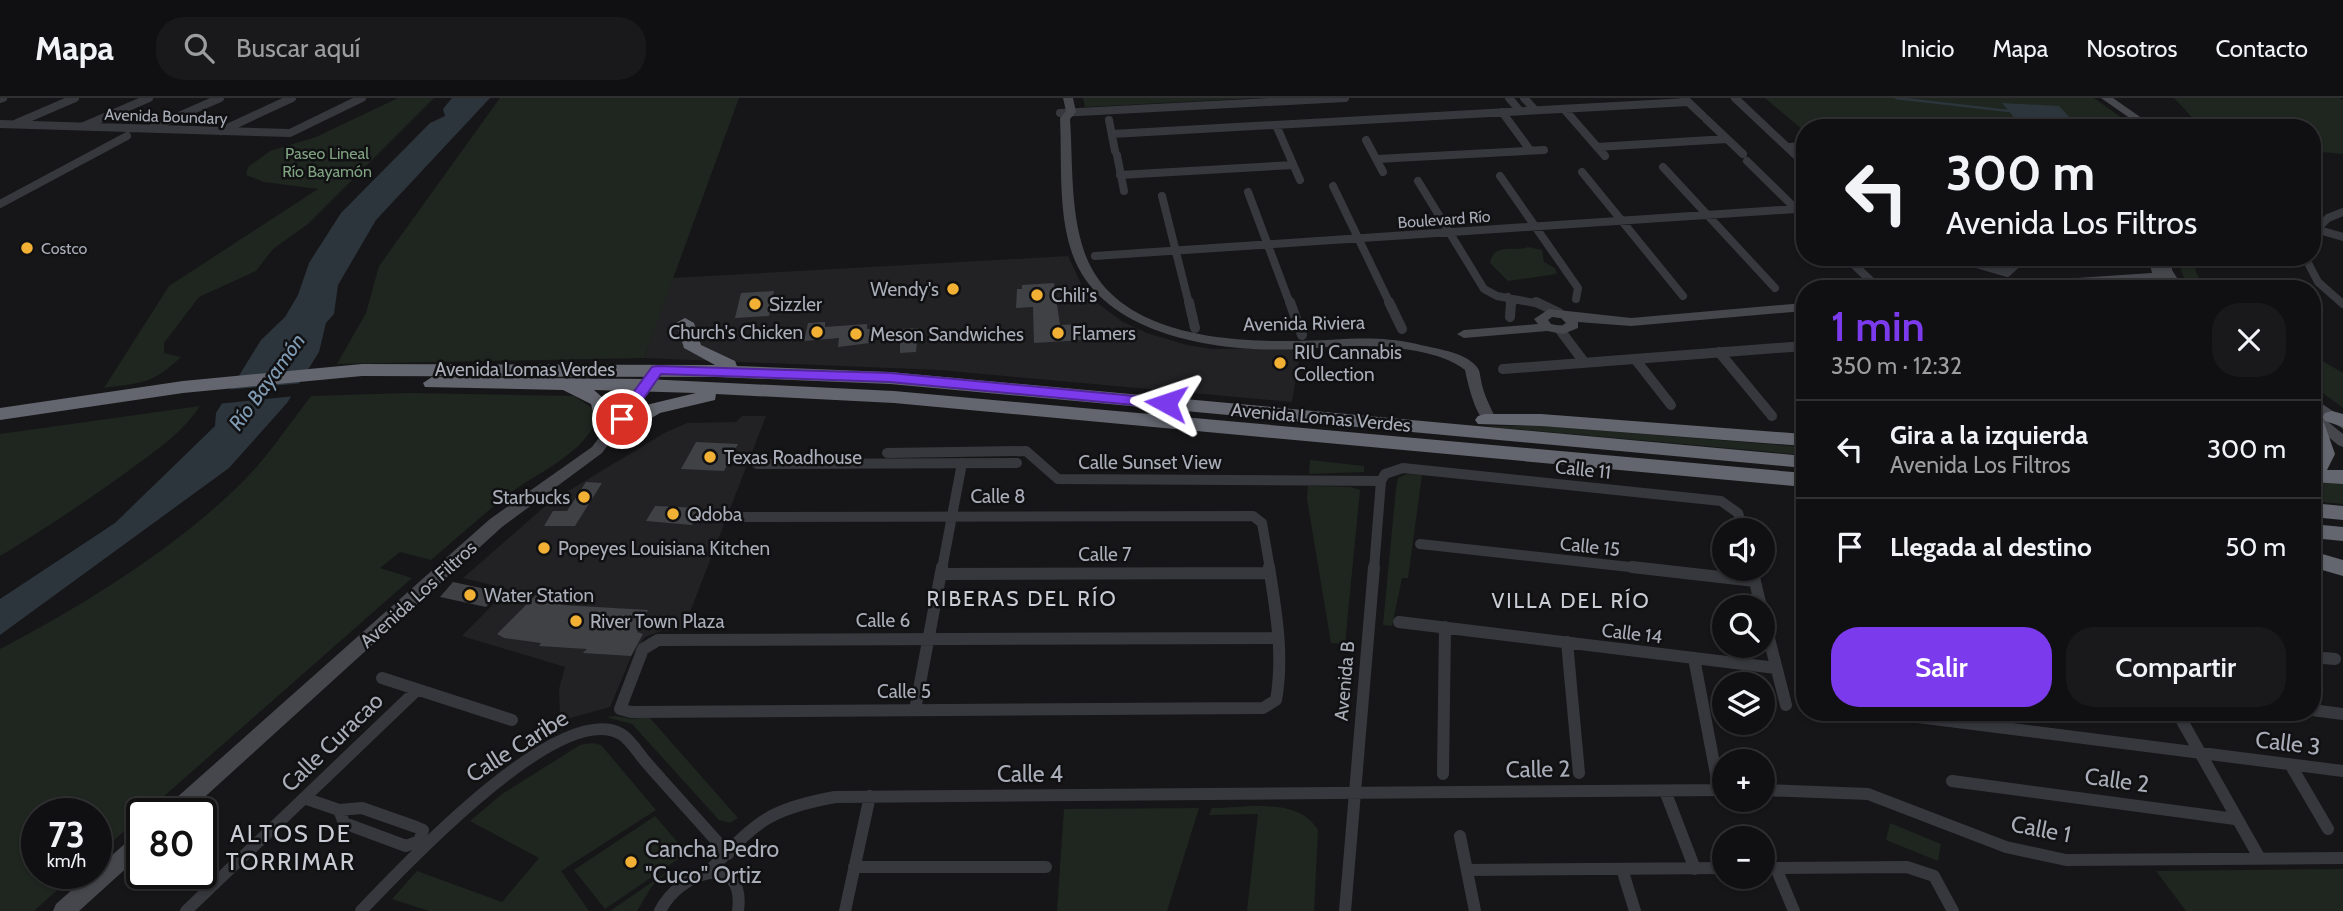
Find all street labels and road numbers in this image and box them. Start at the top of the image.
street label: Avenida Boundary [104,105,228,128]
street label: Boulevard Río [1397,207,1491,232]
street label: Avenida Riviera [1243,311,1365,336]
street label: Avenida Lomas Verdes [435,358,615,381]
street label: Avenida Lomas Verdes [1230,398,1412,437]
street label: Calle Sunset View [1078,451,1222,474]
street label: Calle 11 [1554,455,1612,484]
street label: Calle 8 [970,485,1026,508]
street label: Calle 15 [1559,532,1621,561]
street label: Avenida Los Filtros [355,536,482,653]
street label: Calle 7 [1078,543,1132,566]
street label: Calle 6 [856,609,910,632]
street label: Calle 14 [1600,618,1664,649]
street label: Avenida B [1330,640,1359,722]
street label: Calle 5 [877,680,931,703]
street label: Calle Curacao [275,686,389,798]
street label: Calle Caribe [461,704,573,788]
street label: Calle 3 [2254,725,2322,761]
street label: Calle 2 [1505,754,1571,784]
street label: Calle 4 [997,760,1063,788]
street label: Calle 2 [2083,762,2151,798]
street label: Calle 1 [2009,809,2073,849]

